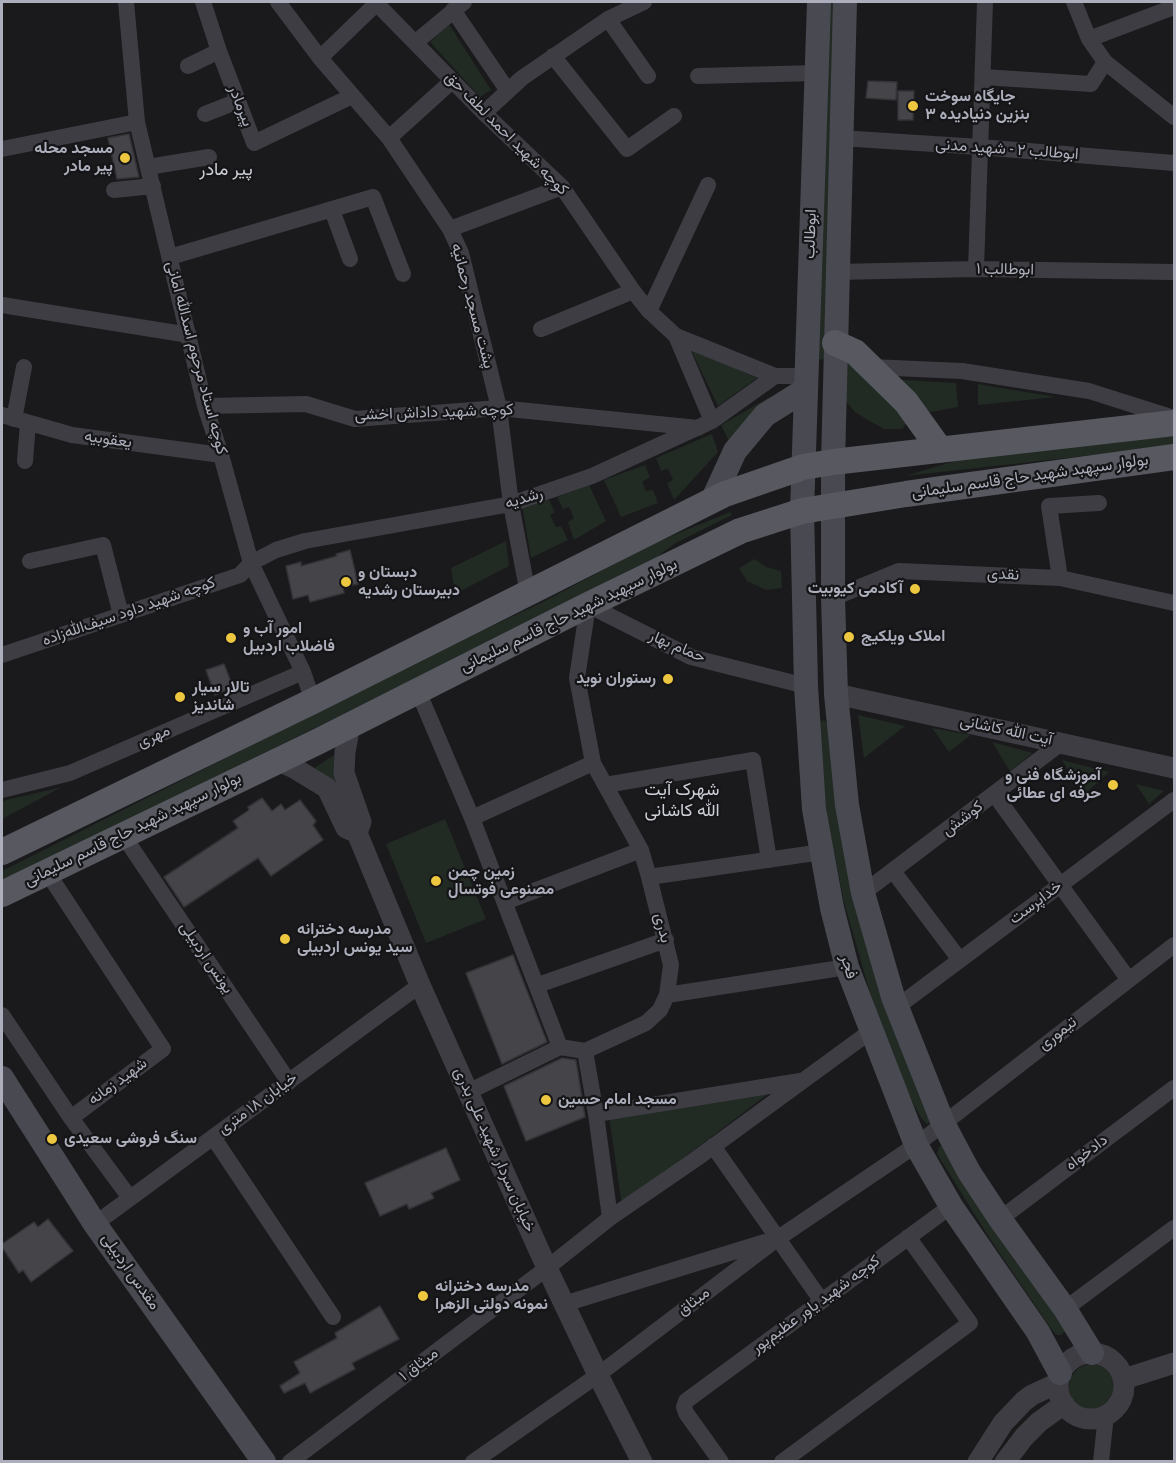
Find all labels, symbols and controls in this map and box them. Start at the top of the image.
street label: کوچه شهید احمد لطف حق [440,68,572,200]
street label: پیرمادر [223,83,257,129]
place label: جایگاه سوخت بنزین دنیادیده ۳ [925,87,1030,125]
marker: جایگاه سوخت بنزین دنیادیده ۳ [906,99,920,113]
street label: ابوطالب ۲ - شهید مدنی [935,135,1079,165]
place label: مسجد محله پیر مادر [34,139,113,177]
marker: مسجد محله پیر مادر [118,151,132,165]
district label: پیر مادر [199,159,253,181]
street label: ابوطالب [801,209,821,259]
street label: پشت مسجد رحمانیه [446,241,498,371]
street label: کوچه استاد مرحوم اسدالله امانی [161,259,231,457]
street label: ابوطالب ۱ [976,260,1034,280]
street label: کوچه شهید داداش اخشی [354,401,514,425]
street label: یعقوبیه [83,427,133,453]
street label: بولوار سپهبد شهید حاج قاسم سلیمانی [910,451,1150,503]
street label: رشدیه [503,484,545,514]
street label: بولوار سپهبد شهید حاج قاسم سلیمانی [457,555,681,677]
place label: دبستان و دبیرستان رشدیه [358,563,460,601]
street label: نقدی [987,565,1019,585]
street label: کوچه شهید داود سیف‌الله‌زاده [40,573,218,651]
marker: دبستان و دبیرستان رشدیه [339,575,353,589]
place label: آکادمی کیوبیت [808,579,903,599]
marker: آکادمی کیوبیت [908,582,922,596]
place label: امور آب و فاضلاب اردبیل [243,619,335,657]
street label: حمام بهار [646,627,708,667]
place label: املاک ویلکیج [861,627,945,647]
marker: املاک ویلکیج [842,630,856,644]
marker: امور آب و فاضلاب اردبیل [224,631,238,645]
place label: رستوران نوید [576,669,656,689]
marker: رستوران نوید [661,672,675,686]
place label: تالار سیار شاندیز [192,678,250,716]
marker: تالار سیار شاندیز [173,690,187,704]
street label: آیت الله کاشانی [958,712,1054,750]
street label: مهری [135,721,173,753]
place label: آموزشگاه فنی و حرفه ای عطائی [1005,766,1101,804]
street label: بولوار سپهبد شهید حاج قاسم سلیمانی [21,769,245,891]
marker: آموزشگاه فنی و حرفه ای عطائی [1106,778,1120,792]
district label: شهرک آیت الله کاشانی [644,779,720,822]
street label: کوشش [939,797,987,841]
place label: زمین چمن مصنوعی فوتسال [448,862,554,900]
marker: زمین چمن مصنوعی فوتسال [429,874,443,888]
street label: خداپرست [1006,877,1066,929]
street label: بدری [649,911,675,945]
street label: یونس اردبیلی [175,918,237,998]
place label: مدرسه دخترانه سید یونس اردبیلی [297,920,412,958]
marker: مدرسه دخترانه سید یونس اردبیلی [278,932,292,946]
street label: فجر [835,953,861,981]
street label: تیموری [1035,1013,1081,1055]
street label: شهید زمانه [85,1054,151,1110]
street label: خیابان سردار شهید علی بدری [449,1065,539,1235]
street label: خیابان ۱۸ متری [215,1069,301,1139]
place label: مسجد امام حسین [558,1090,677,1110]
marker: مسجد امام حسین [539,1093,553,1107]
place label: سنگ فروشی سعیدی [64,1129,197,1149]
street label: دادخواه [1062,1131,1112,1175]
marker: سنگ فروشی سعیدی [45,1132,59,1146]
street label: مقدس اردبیلی [97,1230,163,1314]
street label: کوچه شهید یاور عظیم‌پور [748,1252,884,1358]
place label: مدرسه دخترانه نمونه دولتی الزهرا [435,1277,548,1315]
street label: میثاق [674,1284,714,1320]
marker: مدرسه دخترانه نمونه دولتی الزهرا [416,1289,430,1303]
street label: میثاق ۱ [396,1344,442,1386]

